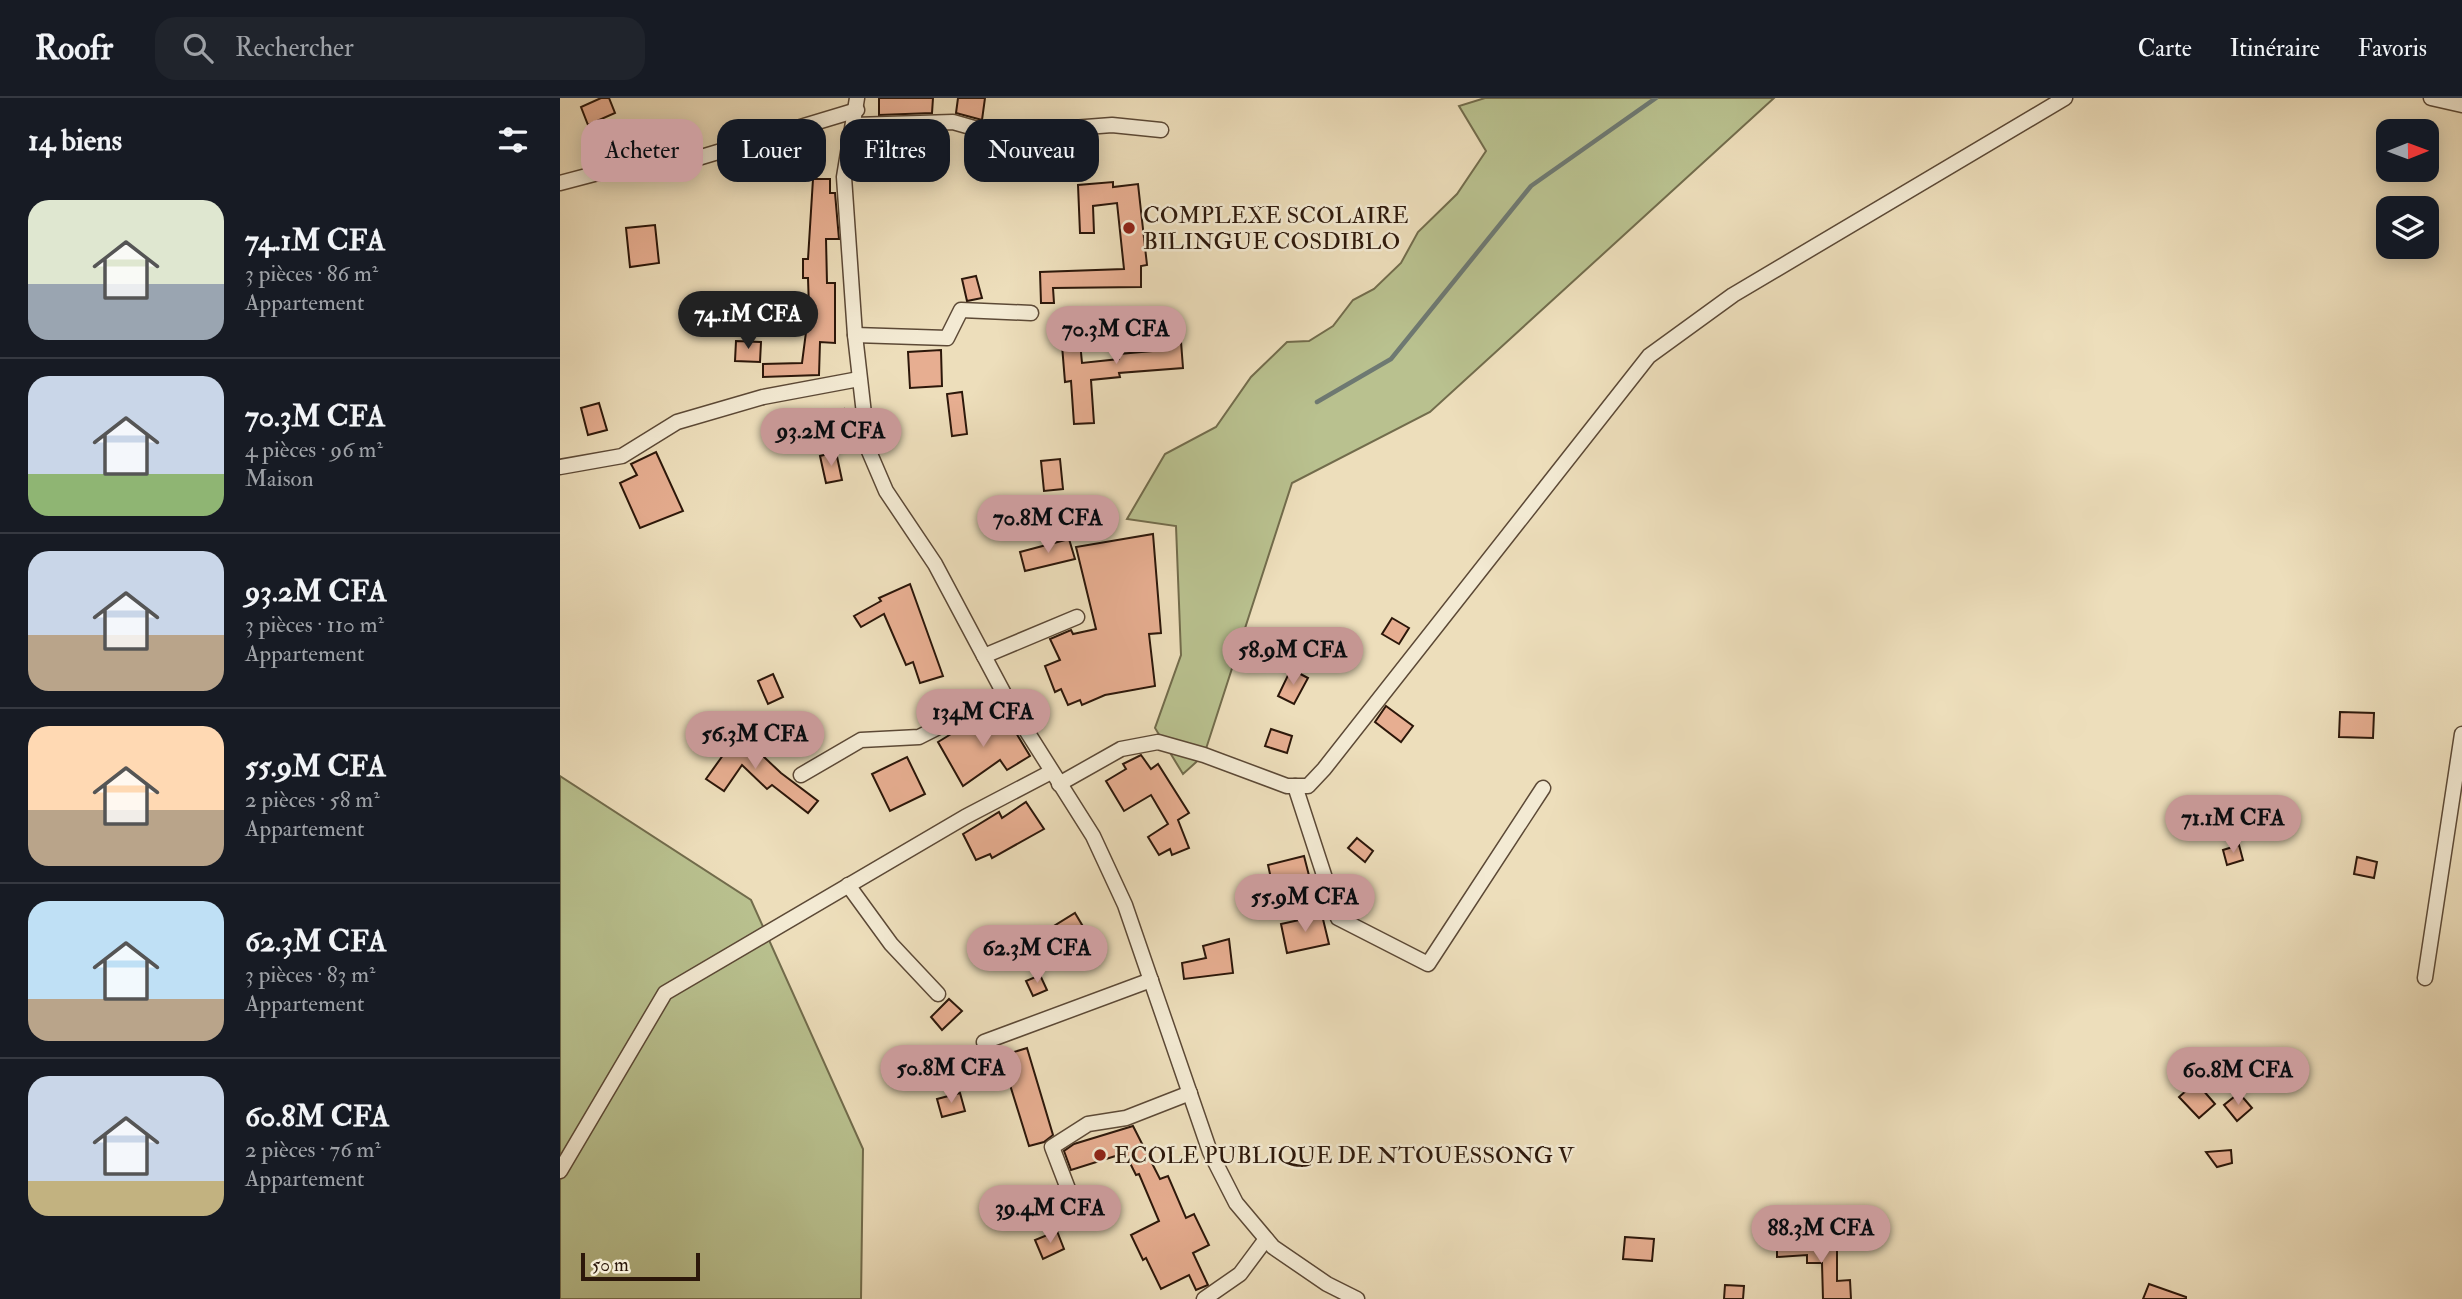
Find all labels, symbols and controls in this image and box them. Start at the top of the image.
search box [155,17,645,80]
text: Roofr [35,28,113,69]
icon: search [179,29,217,67]
text: Rechercher [235,32,354,64]
text: Carte [2138,33,2192,64]
text: Itinéraire [2230,33,2320,64]
text: Favoris [2358,33,2427,64]
chip: Acheter [581,119,703,182]
chip: Louer [717,119,826,182]
chip: Filtres [840,119,950,182]
chip: Nouveau [964,119,1099,182]
north arrow [2376,119,2440,182]
map controls [2376,119,2439,259]
icon: filters [494,121,532,159]
text: 14 biens [28,122,122,159]
button: layers [2376,196,2439,259]
place label: COMPLEXE SCOLAIRE BILINGUE COSDIBLO [1143,201,1409,256]
marker: COMPLEXE SCOLAIRE BILINGUE COSDIBLO [1121,220,1137,236]
text: 74.1M CFA [245,222,386,259]
icon: home [84,228,168,312]
text: 3 pièces · 86 m² [245,259,378,288]
text: Appartement [245,288,365,317]
pin: 74.1M CFA [668,292,828,351]
text: 74.1M CFA [694,299,802,328]
pin: 70.3M CFA [1036,306,1196,366]
text: 70.3M CFA [1062,314,1170,343]
text: 70.3M CFA [245,398,386,435]
icon: home [84,404,168,488]
pin: 93.2M CFA [751,408,911,468]
text: 93.2M CFA [777,416,885,445]
text: 4 pièces · 96 m² [245,435,383,464]
text: Maison [245,464,314,493]
pin: 70.8M CFA [968,496,1128,555]
text: 70.8M CFA [993,503,1103,532]
text: 93.2M CFA [245,573,387,610]
icon: home [84,579,168,663]
text: 3 pièces · 110 m² [245,610,384,639]
pin: 58.9M CFA [1213,628,1373,687]
text: 58.9M CFA [1238,635,1348,664]
text: Appartement [245,639,365,668]
pin: 134M CFA [911,690,1055,749]
text: 134M CFA [932,697,1034,726]
pin: 56.3M CFA [675,712,835,771]
text: 56.3M CFA [701,719,809,748]
text: 55.9M CFA [245,748,386,785]
icon: home [84,754,168,838]
text: 2 pièces · 58 m² [245,785,380,814]
pin: 71.1M CFA [2153,796,2313,855]
text: 71.1M CFA [2181,803,2285,832]
text: Appartement [245,814,365,843]
pin: 55.9M CFA [1225,874,1385,934]
text: 55.9M CFA [1251,882,1359,911]
text: 62.3M CFA [245,923,387,960]
pin: 62.3M CFA [957,926,1117,985]
icon: home [84,929,168,1013]
text: 62.3M CFA [983,933,1091,962]
text: 3 pièces · 83 m² [245,960,376,989]
text: Appartement [245,989,365,1018]
pin: 50.8M CFA [871,1046,1031,1105]
pin: 60.8M CFA [2158,1048,2318,1107]
text: 50.8M CFA [896,1053,1006,1082]
text: 60.8M CFA [2183,1055,2293,1084]
text: 60.8M CFA [245,1098,390,1135]
icon: home [84,1104,168,1188]
text: 2 pièces · 76 m² [245,1135,381,1164]
place label: ECOLE PUBLIQUE DE NTOUESSONG V [1114,1141,1575,1170]
marker: ECOLE PUBLIQUE DE NTOUESSONG V [1092,1147,1108,1163]
text: Appartement [245,1164,365,1193]
pin: 39.4M CFA [970,1186,1130,1245]
text: 39.4M CFA [995,1193,1105,1222]
pin: 88.3M CFA [1741,1206,1901,1265]
text: 88.3M CFA [1767,1213,1875,1242]
scale bar [581,1250,700,1282]
text: 50 m [592,1253,629,1277]

